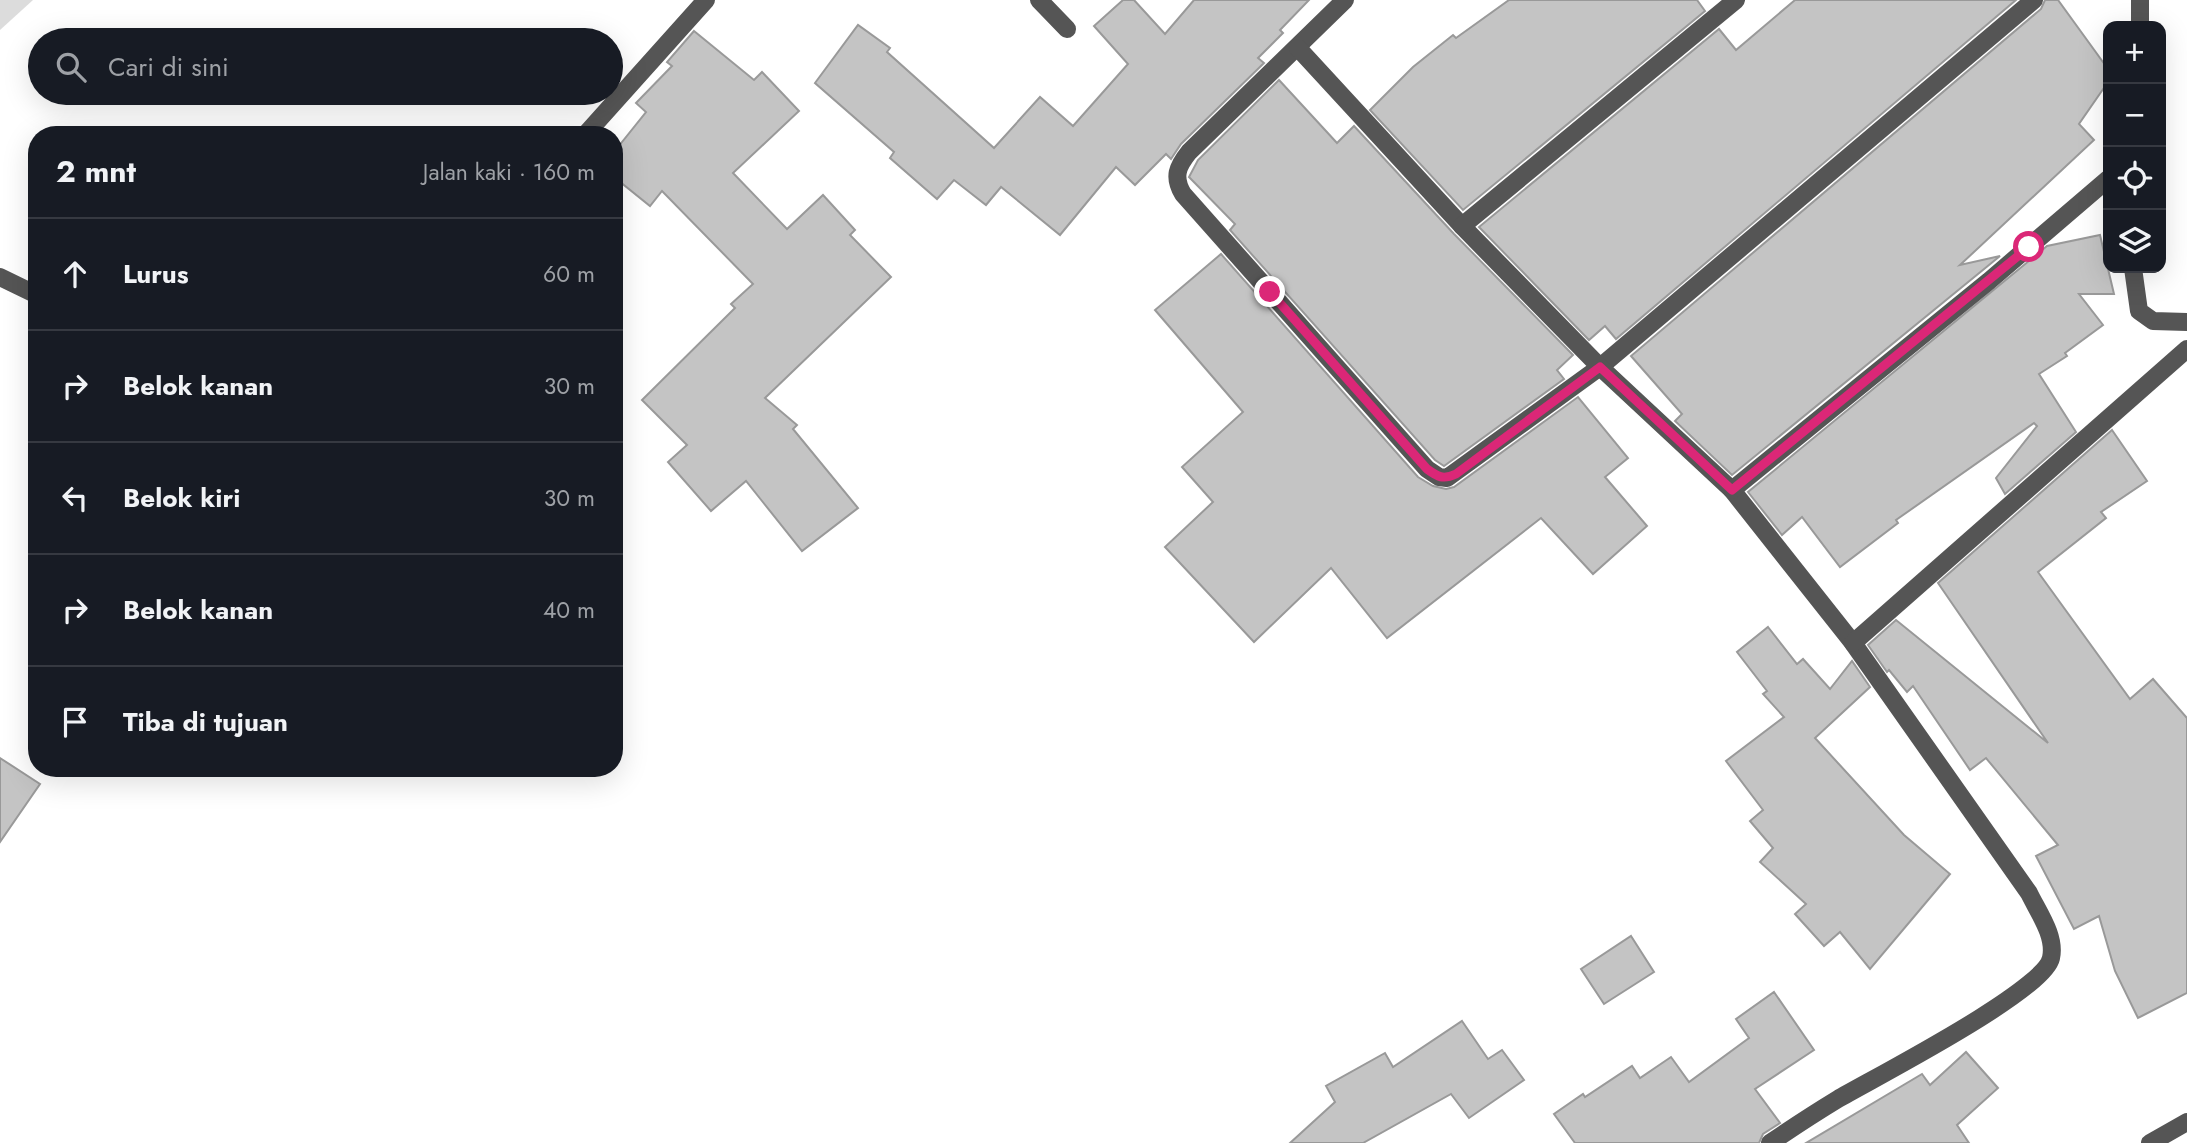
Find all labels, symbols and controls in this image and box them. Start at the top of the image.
map controls [2103,21,2166,273]
button: + [2103,21,2166,84]
search box [28,28,623,105]
icon: search [52,48,90,86]
text: Cari di sini [108,48,229,86]
button: − [2103,84,2166,147]
button: locate [2103,147,2166,210]
text: 2 mnt [56,150,136,193]
text: Jalan kaki · 160 m [423,155,595,189]
button: layers [2103,210,2166,273]
route start [2013,231,2044,262]
icon: ahead [56,255,94,293]
text: Lurus [123,255,189,293]
text: 60 m [543,257,595,291]
route end [1254,276,1285,307]
icon: right [56,367,94,405]
text: Belok kanan [123,367,273,405]
text: 30 m [544,369,595,403]
icon: left [56,479,94,517]
text: Belok kiri [123,479,240,517]
text: 30 m [544,481,595,515]
icon: right [56,591,94,629]
text: Belok kanan [123,591,273,629]
text: 40 m [543,593,595,627]
icon: arrive [56,703,94,741]
text: Tiba di tujuan [123,703,288,741]

